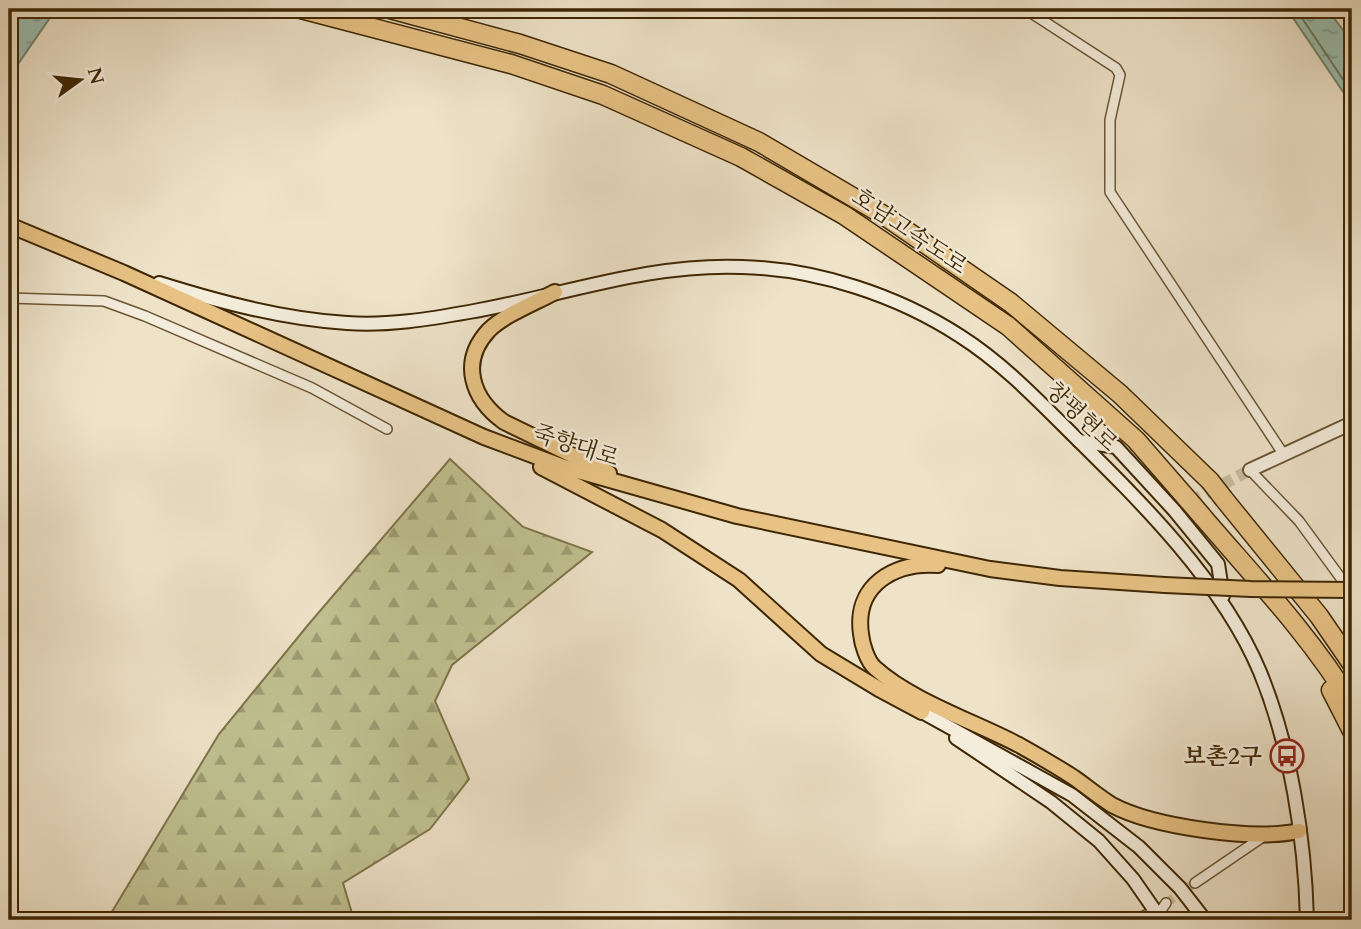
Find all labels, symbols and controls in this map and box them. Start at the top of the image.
north arrow [46,46,116,116]
text: N [81,65,110,88]
street label: 호남고속도로 [846,181,974,282]
street label: 창평현로 [1039,374,1124,458]
street label: 죽향대로 [529,417,623,474]
bus stop icon: 보촌2구 [1268,737,1306,775]
place label: 보촌2구 [1184,741,1262,772]

